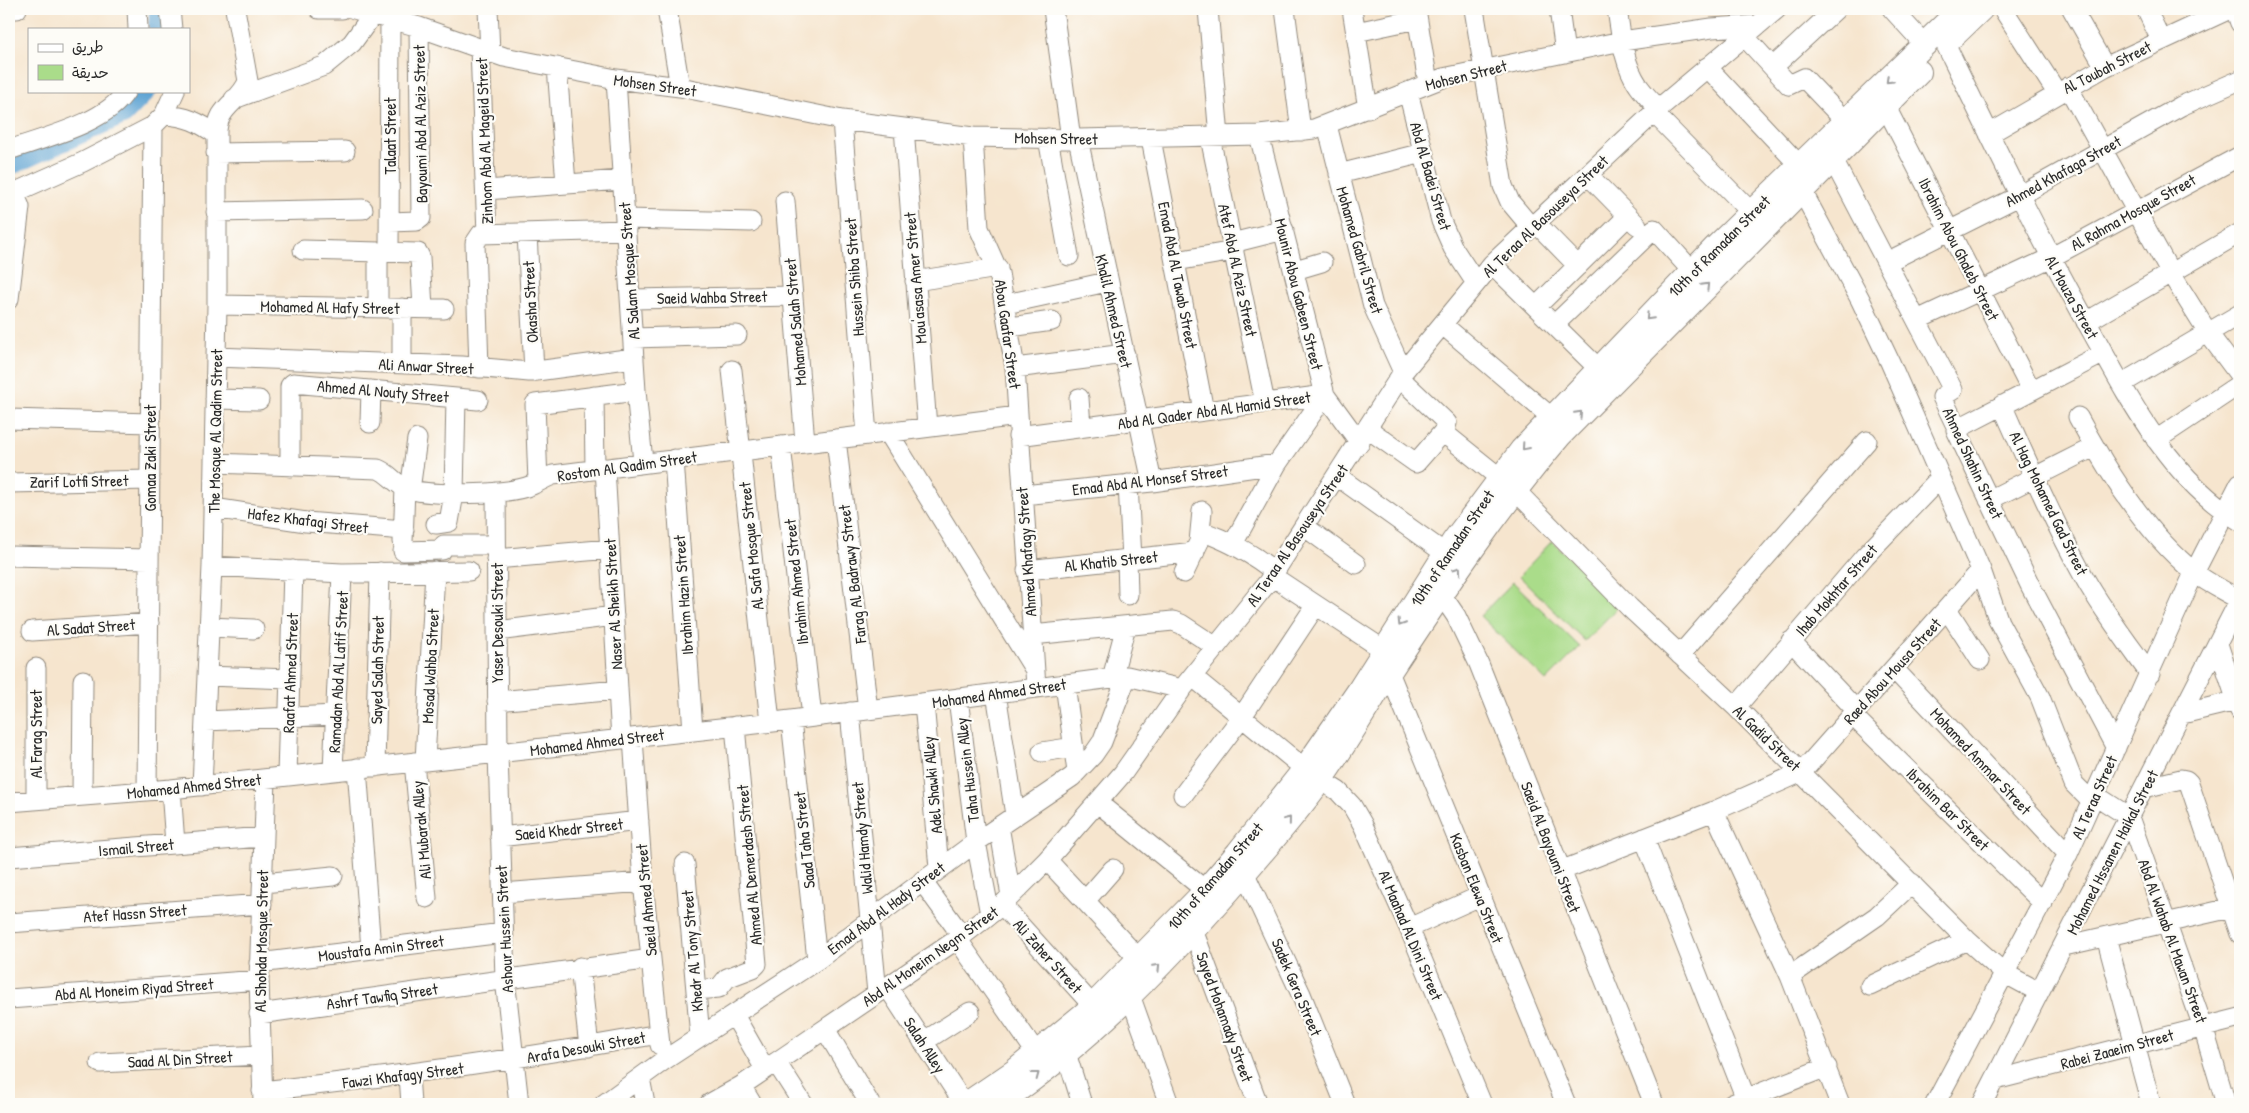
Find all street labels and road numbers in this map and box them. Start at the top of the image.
street label: Al Toubah Street [2059,35,2155,99]
street label: Bayoumi Abd Al Aziz Street [408,44,432,203]
street label: Mohsen Street [1423,54,1510,96]
street label: Zinhom Abd Al Mageid Street [470,57,498,225]
street label: Mohsen Street [612,68,698,102]
street label: Talaat Street [379,97,401,175]
street label: Abd Al Badei Street [1405,119,1457,233]
street label: Mohsen Street [1014,126,1098,150]
street label: Ahmed Khafaga Street [2001,130,2125,212]
street label: Al Teraa Al Basouseya Street [1477,150,1613,282]
street label: Al Rahma Mosque Street [2066,168,2200,256]
street label: Ibrahim Abou Ghaleb Street [1913,174,2005,325]
street label: Mohamed Gabril Street [1331,184,1389,317]
street label: 10th of Ramadan Street [1663,190,1775,302]
street label: Emad Abd Al Tawab Street [1153,200,1203,351]
street label: Al Salam Mosque Street [613,201,645,340]
street label: Atef Abd Al Aziz Street [1213,202,1263,339]
street label: Mou'asasa Amer Street [898,211,932,345]
street label: Mounir Abou Gabeen Street [1270,216,1329,373]
street label: Hussein Shiba Street [839,217,869,337]
street label: Al Mouza Street [2040,251,2104,343]
street label: Khalil Ahmed Street [1090,252,1138,371]
street label: Mohamed Salah Street [778,257,812,387]
street label: Okasha Street [517,260,543,343]
street label: Abou Gaafar Street [989,278,1027,391]
street label: Saeid Wahba Street [657,285,768,309]
street label: Mohamed Al Hafy Street [260,295,400,319]
street label: The Mosque Al Qadim Street [203,348,227,513]
street label: Ali Anwar Street [378,353,475,380]
street label: Ahmed Al Nouty Street [316,374,450,408]
street label: Abd Al Qader Abd Al Hamid Street [1116,385,1312,434]
street label: Gomaa Zaki Street [139,404,161,511]
street label: Ahmed Shahin Street [1938,404,2009,523]
street label: Al Hag Mohamed Gad Street [2005,427,2094,579]
street label: Rostom Al Qadim Street [556,445,699,487]
street label: Emad Abd Al Monsef Street [1071,459,1230,500]
street label: Al Teraa Al Basouseya Street [1241,459,1353,611]
street label: Zarif Lotfi Street [29,469,129,493]
street label: Al Safa Mosque Street [733,481,769,611]
street label: 10th of Ramadan Street [1405,485,1499,611]
street label: Ahmed Khafagy Street [1010,486,1042,618]
street label: Hafez Khafagi Street [246,502,370,538]
street label: Farag Al Badrawy Street [833,503,872,646]
street label: Ibrahim Ahmed Street [778,517,814,646]
street label: Ibrahim Hazin Street [668,534,698,656]
street label: Naser Al Sheikh Street [599,537,627,670]
street label: Ihab Mokhtar Street [1790,539,1882,641]
street label: Al Khatib Street [1063,545,1159,577]
street label: Yaser Desouki Street [486,563,508,683]
street label: Ramadan Abd Al Latif Street [323,590,353,754]
street label: Mosad Wahba Street [416,608,444,724]
street label: Raafat Ahmed Street [277,612,303,733]
street label: Al Sadat Street [46,613,136,641]
street label: Raed Abou Mousa Street [1838,613,1946,729]
street label: Sayed Salah Street [365,615,389,724]
street label: Mohamed Ahmed Street [931,673,1068,713]
street label: Al Farag Street [25,689,47,778]
street label: Al Gadid Street [1728,700,1806,776]
street label: Mohamed Ammar Street [1926,703,2037,820]
street label: Taha Hussein Alley [950,716,984,824]
street label: Mohamed Ahmed Street [529,723,666,761]
street label: Adel Shawki Alley [917,735,947,835]
street label: Al Teraa Street [2066,751,2122,842]
street label: Ibrahim Bar Street [1902,763,1995,856]
street label: Mohamed Hssanen Haikal Street [2061,765,2163,938]
street label: Mohamed Ahmed Street [126,768,263,804]
street label: Saeid Al Bayoumi Street [1516,778,1586,916]
street label: Ali Mubarak Alley [406,780,436,880]
street label: Walid Hamdy Street [846,781,878,895]
street label: Ahmed Al Demerdash Street [731,783,767,946]
street label: Saad Taha Street [788,790,820,890]
street label: Saeid Khedr Street [514,812,624,846]
street label: 10th of Ramadan Street [1162,817,1268,935]
street label: Kasban Elewa Street [1445,830,1509,947]
street label: Ismail Street [97,833,175,861]
street label: Saeid Ahmed Street [630,843,662,957]
street label: Emad Abd Al Hady Street [823,856,950,959]
street label: Abd Al Wahab Al Mawan Street [2133,856,2213,1026]
street label: Ashour Hussein Street [490,864,518,993]
street label: Al Maahad Al Dini Street [1374,867,1449,1004]
street label: Al Shohda Mosque Street [249,869,273,1012]
street label: Khedr Al Tony Street [676,889,708,1013]
street label: Atef Hassn Street [83,898,188,928]
street label: Abd Al Moneim Negm Street [858,900,1003,1011]
street label: Ali Zaher Street [1008,914,1088,999]
street label: Moustafa Amin Street [317,929,446,967]
street label: Sadek Gera Street [1267,935,1328,1040]
street label: Sayed Mohamady Street [1191,949,1259,1085]
street label: Abd Al Moneim Riyad Street [54,972,214,1006]
street label: Ashrf Tawfiq Street [325,977,440,1015]
street label: Salah Alley [899,1013,951,1077]
street label: Rabei Zaaeim Street [2058,1023,2176,1075]
street label: Arafa Desouki Street [525,1026,648,1068]
street label: Saad Al Din Street [127,1045,233,1073]
street label: Fawzi Khafagy Street [340,1057,465,1093]

